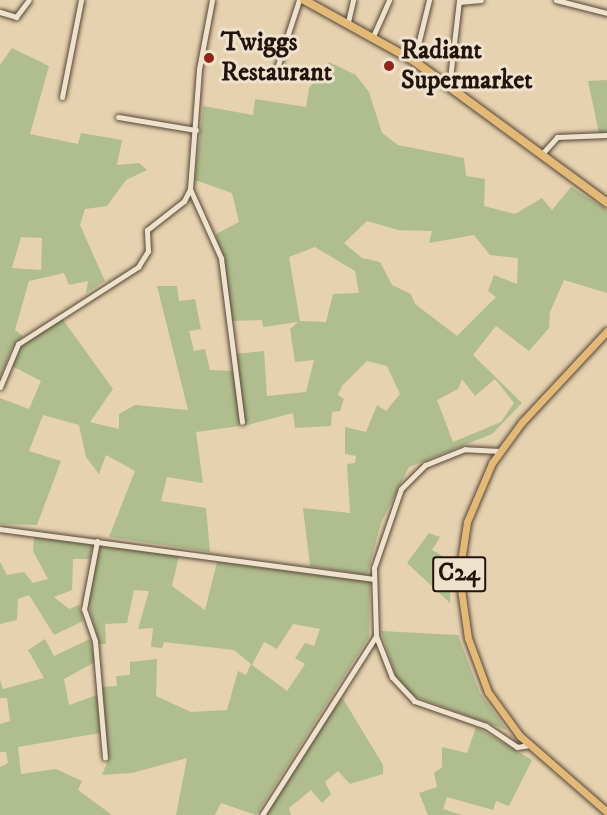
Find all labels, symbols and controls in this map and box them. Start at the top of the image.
place label: Twiggs Restaurant [221,27,332,88]
place label: Radiant Supermarket [401,35,533,96]
marker: Twiggs Restaurant [202,51,216,65]
marker: Radiant Supermarket [382,59,396,73]
road number: C24 [432,553,486,595]

